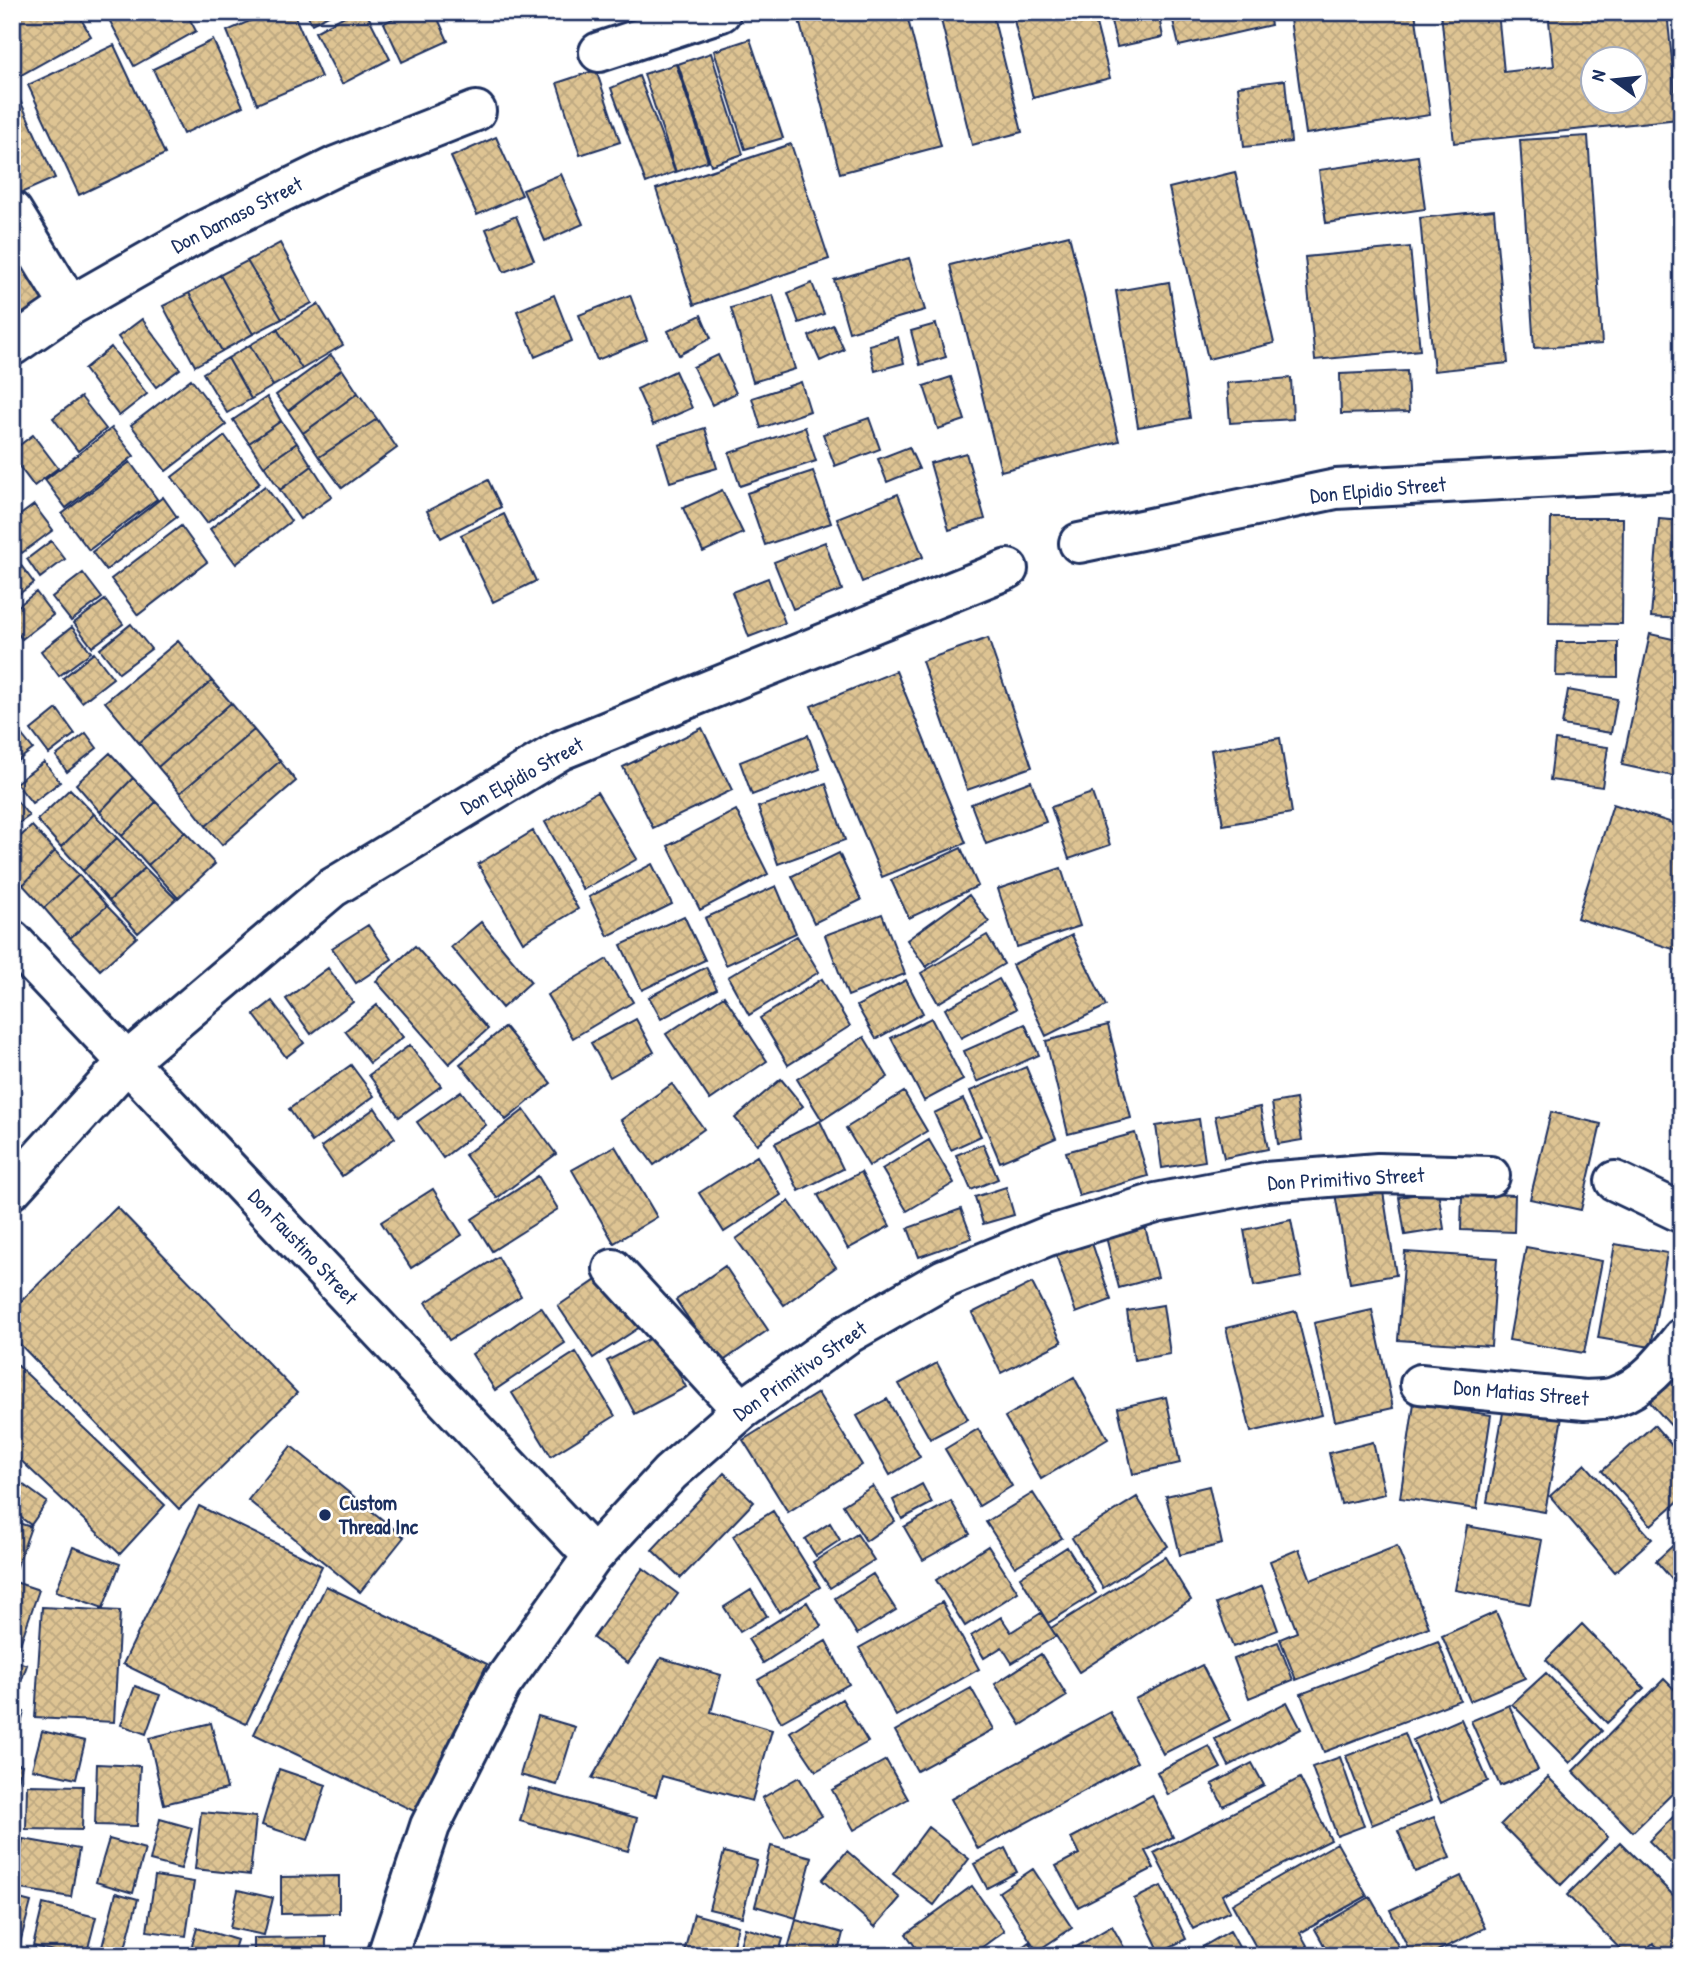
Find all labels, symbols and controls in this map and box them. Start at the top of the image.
north arrow [1578,46,1648,116]
text: N [1584,67,1611,84]
street label: Don Damaso Street [166,169,308,260]
street label: Don Elpidio Street [1309,469,1448,510]
street label: Don Elpidio Street [455,729,589,821]
street label: Don Primitivo Street [1267,1160,1426,1197]
street label: Don Faustino Street [242,1182,365,1312]
street label: Don Primitivo Street [727,1313,873,1428]
street label: Don Matias Street [1452,1372,1591,1413]
place label: Custom Thread Inc [338,1488,419,1541]
marker: Custom Thread Inc [317,1507,333,1523]

